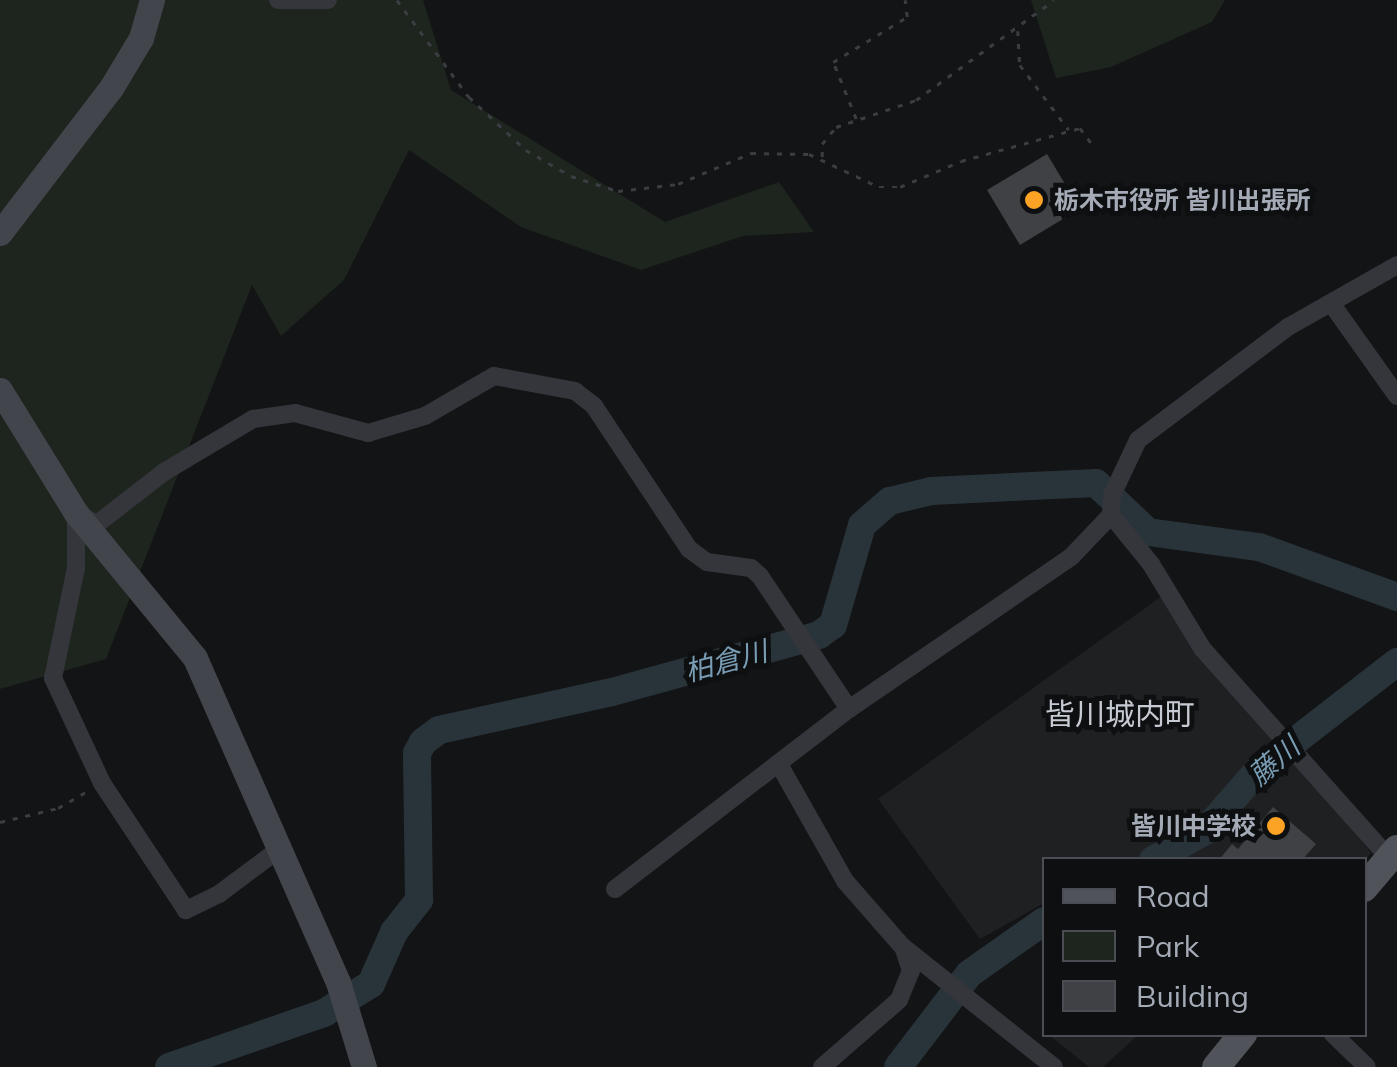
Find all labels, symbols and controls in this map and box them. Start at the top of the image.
place label: 栃木市役所 皆川出張所 [1054,185,1311,215]
marker: 栃木市役所 皆川出張所 [1023,189,1045,211]
water label: 柏倉川 [681,634,771,688]
district label: 皆川城内町 [1045,696,1195,732]
water label: 藤川 [1242,730,1306,792]
place label: 皆川中学校 [1131,811,1256,841]
marker: 皆川中学校 [1265,815,1287,837]
legend [1042,857,1367,1037]
text: Road [1136,877,1210,915]
text: Park [1136,927,1199,965]
text: Building [1136,977,1249,1015]

